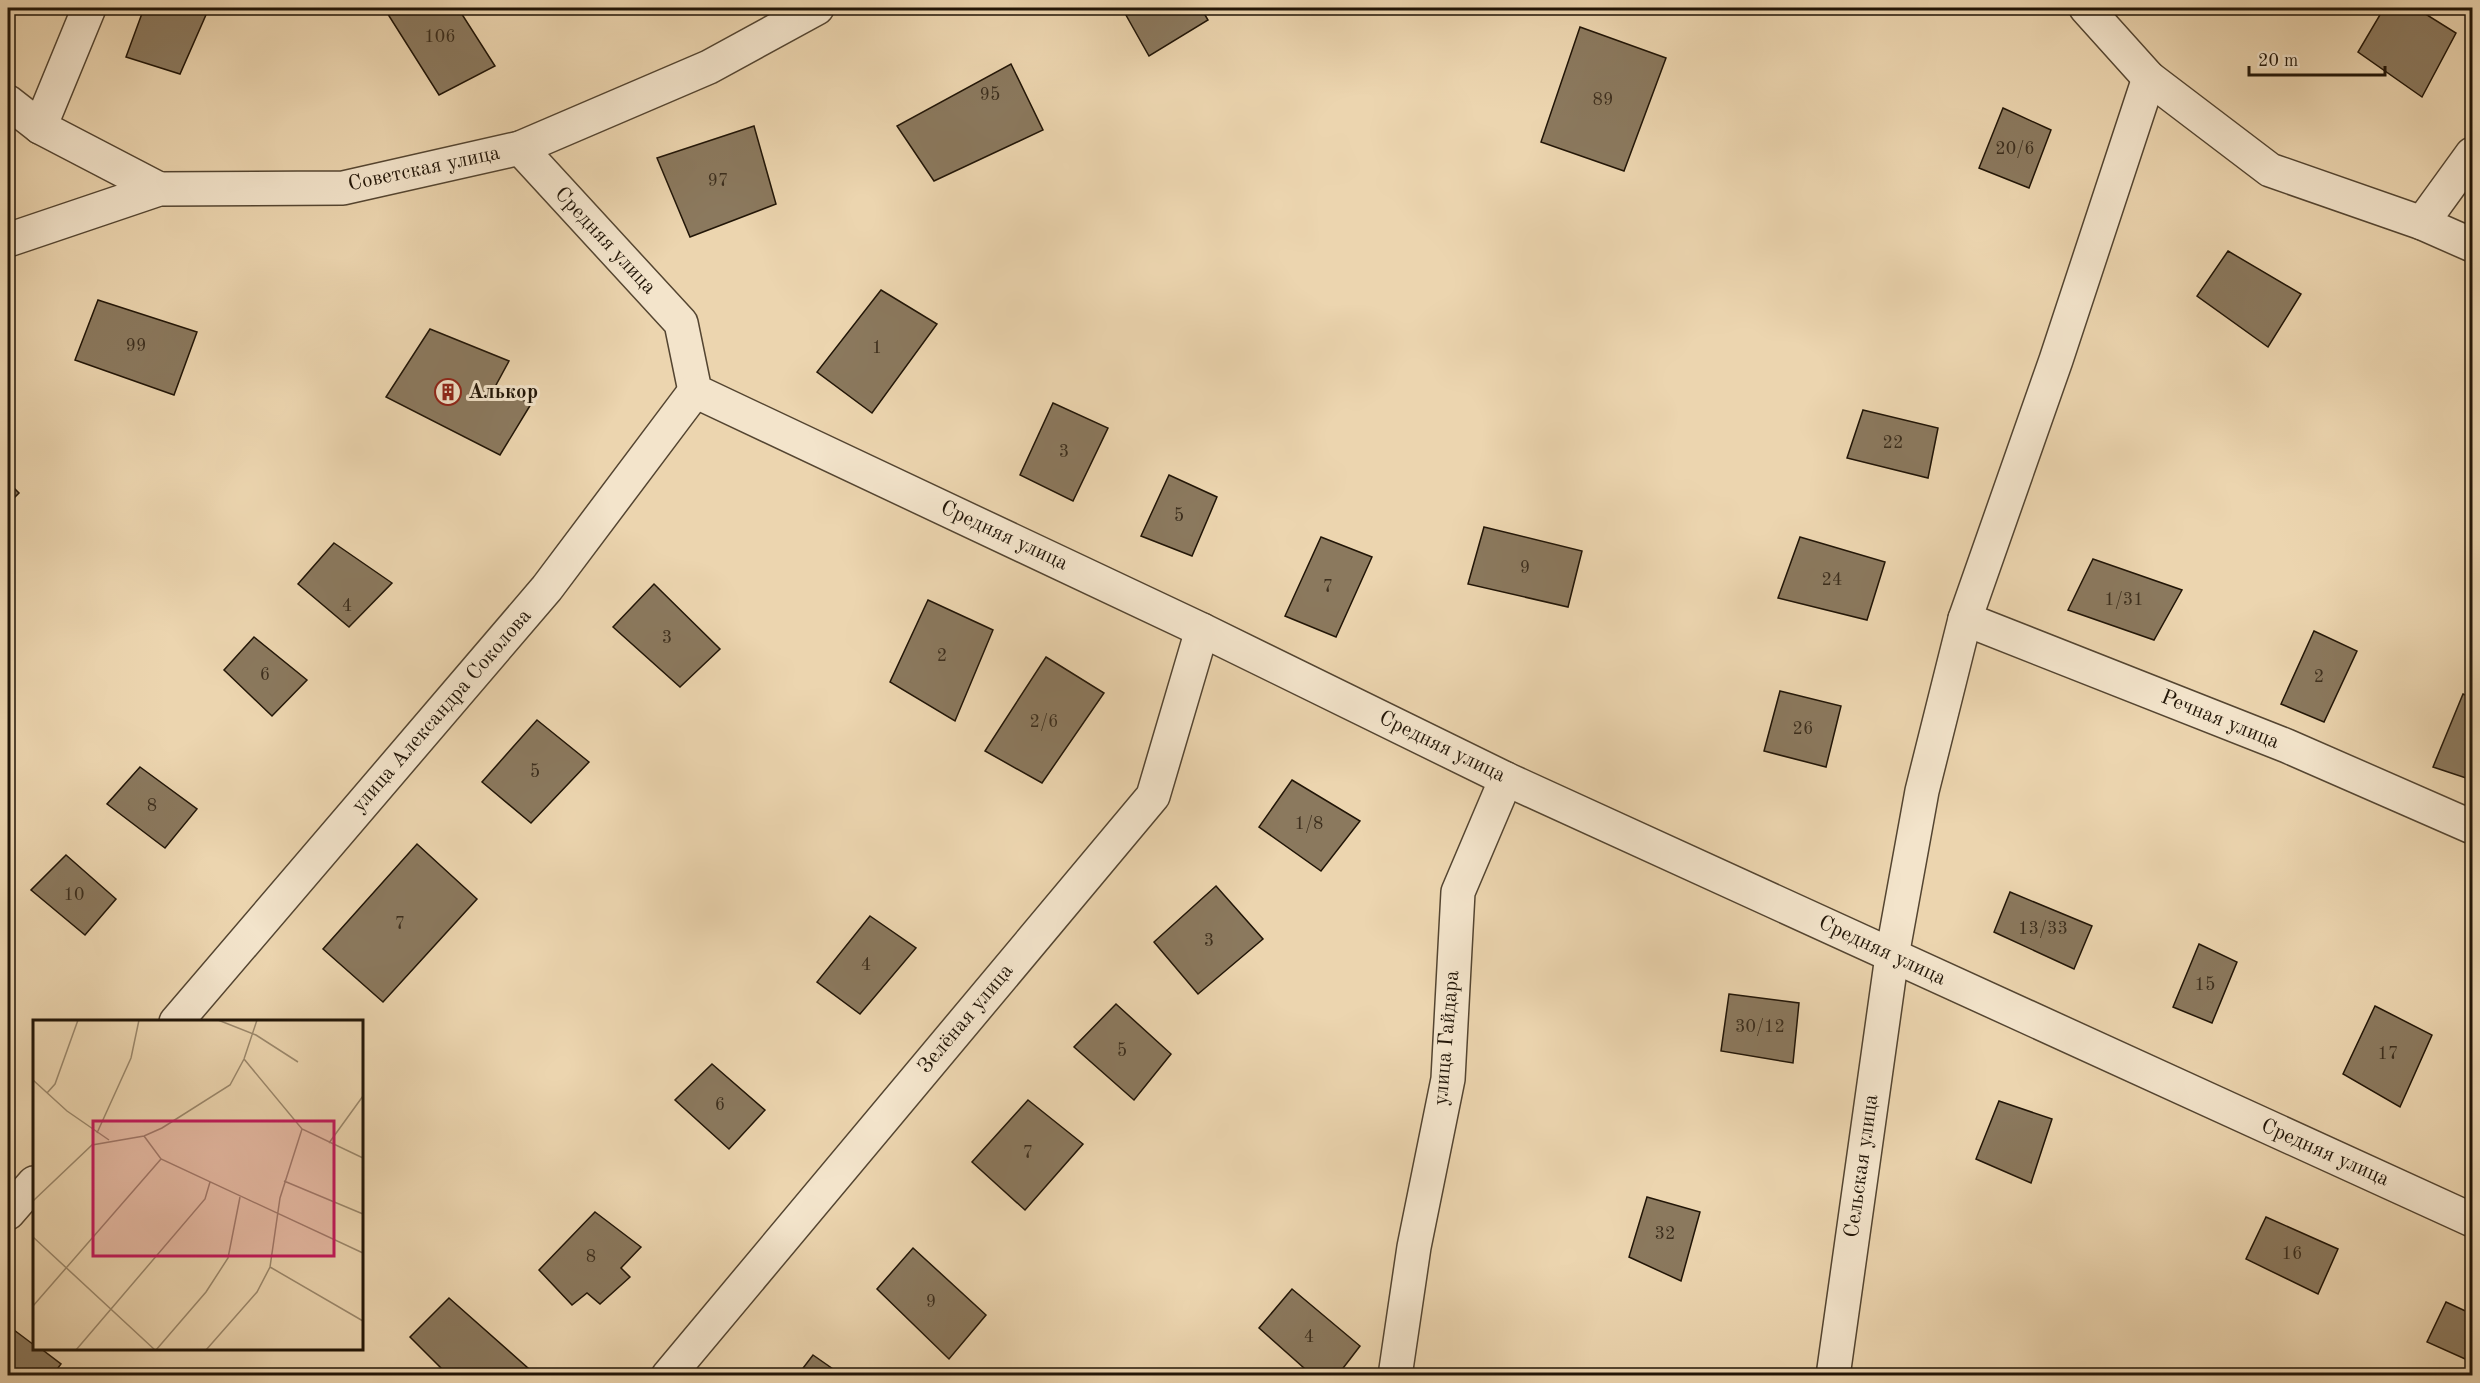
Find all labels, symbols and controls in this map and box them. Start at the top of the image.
house number: 106 [424,28,456,46]
scale bar [2249,39,2386,77]
text: 20 m [2258,52,2298,70]
house number: 95 [980,86,1000,104]
house number: 89 [1593,91,1613,109]
house number: 20/6 [1995,140,2035,158]
street label: Советская улица [346,143,502,195]
house number: 97 [708,172,728,190]
street label: Средняя улица [550,183,660,299]
house number: 99 [126,337,146,355]
house number: 1 [872,339,882,357]
building icon: Алькор [433,377,463,407]
place label: Алькор [468,382,538,403]
house number: 22 [1883,434,1903,452]
house number: 3 [1059,443,1069,461]
street label: Средняя улица [937,497,1071,575]
house number: 5 [1174,507,1184,525]
house number: 9 [1520,559,1530,577]
house number: 24 [1822,571,1842,589]
house number: 7 [1323,578,1333,596]
house number: 1/31 [2104,591,2144,609]
house number: 4 [342,597,352,615]
street label: улица Александра Соколова [348,605,536,817]
house number: 3 [662,629,672,647]
house number: 2 [937,647,947,665]
house number: 6 [260,666,270,684]
house number: 2 [2314,668,2324,686]
street label: Речная улица [2158,687,2282,753]
street label: Средняя улица [1375,707,1509,787]
house number: 2/6 [1030,713,1058,731]
house number: 26 [1793,720,1813,738]
house number: 5 [530,763,540,781]
house number: 8 [147,797,157,815]
house number: 1/8 [1295,815,1323,833]
house number: 10 [64,886,84,904]
street label: Средняя улица [1815,912,1949,990]
house number: 7 [395,915,405,933]
house number: 13/33 [2018,920,2068,938]
house number: 3 [1204,932,1214,950]
house number: 4 [861,956,871,974]
street label: Зелёная улица [914,960,1018,1078]
street label: улица Гайдара [1431,970,1463,1106]
house number: 15 [2195,976,2215,994]
house number: 30/12 [1735,1018,1785,1036]
inset map [33,1020,363,1350]
house number: 5 [1117,1042,1127,1060]
house number: 17 [2378,1045,2398,1063]
street label: Сельская улица [1842,1093,1882,1239]
house number: 6 [715,1096,725,1114]
street label: Средняя улица [2258,1115,2392,1191]
house number: 7 [1023,1144,1033,1162]
house number: 32 [1655,1225,1675,1243]
house number: 16 [2282,1245,2302,1263]
house number: 8 [586,1248,596,1266]
house number: 9 [926,1293,936,1311]
house number: 4 [1304,1328,1314,1346]

